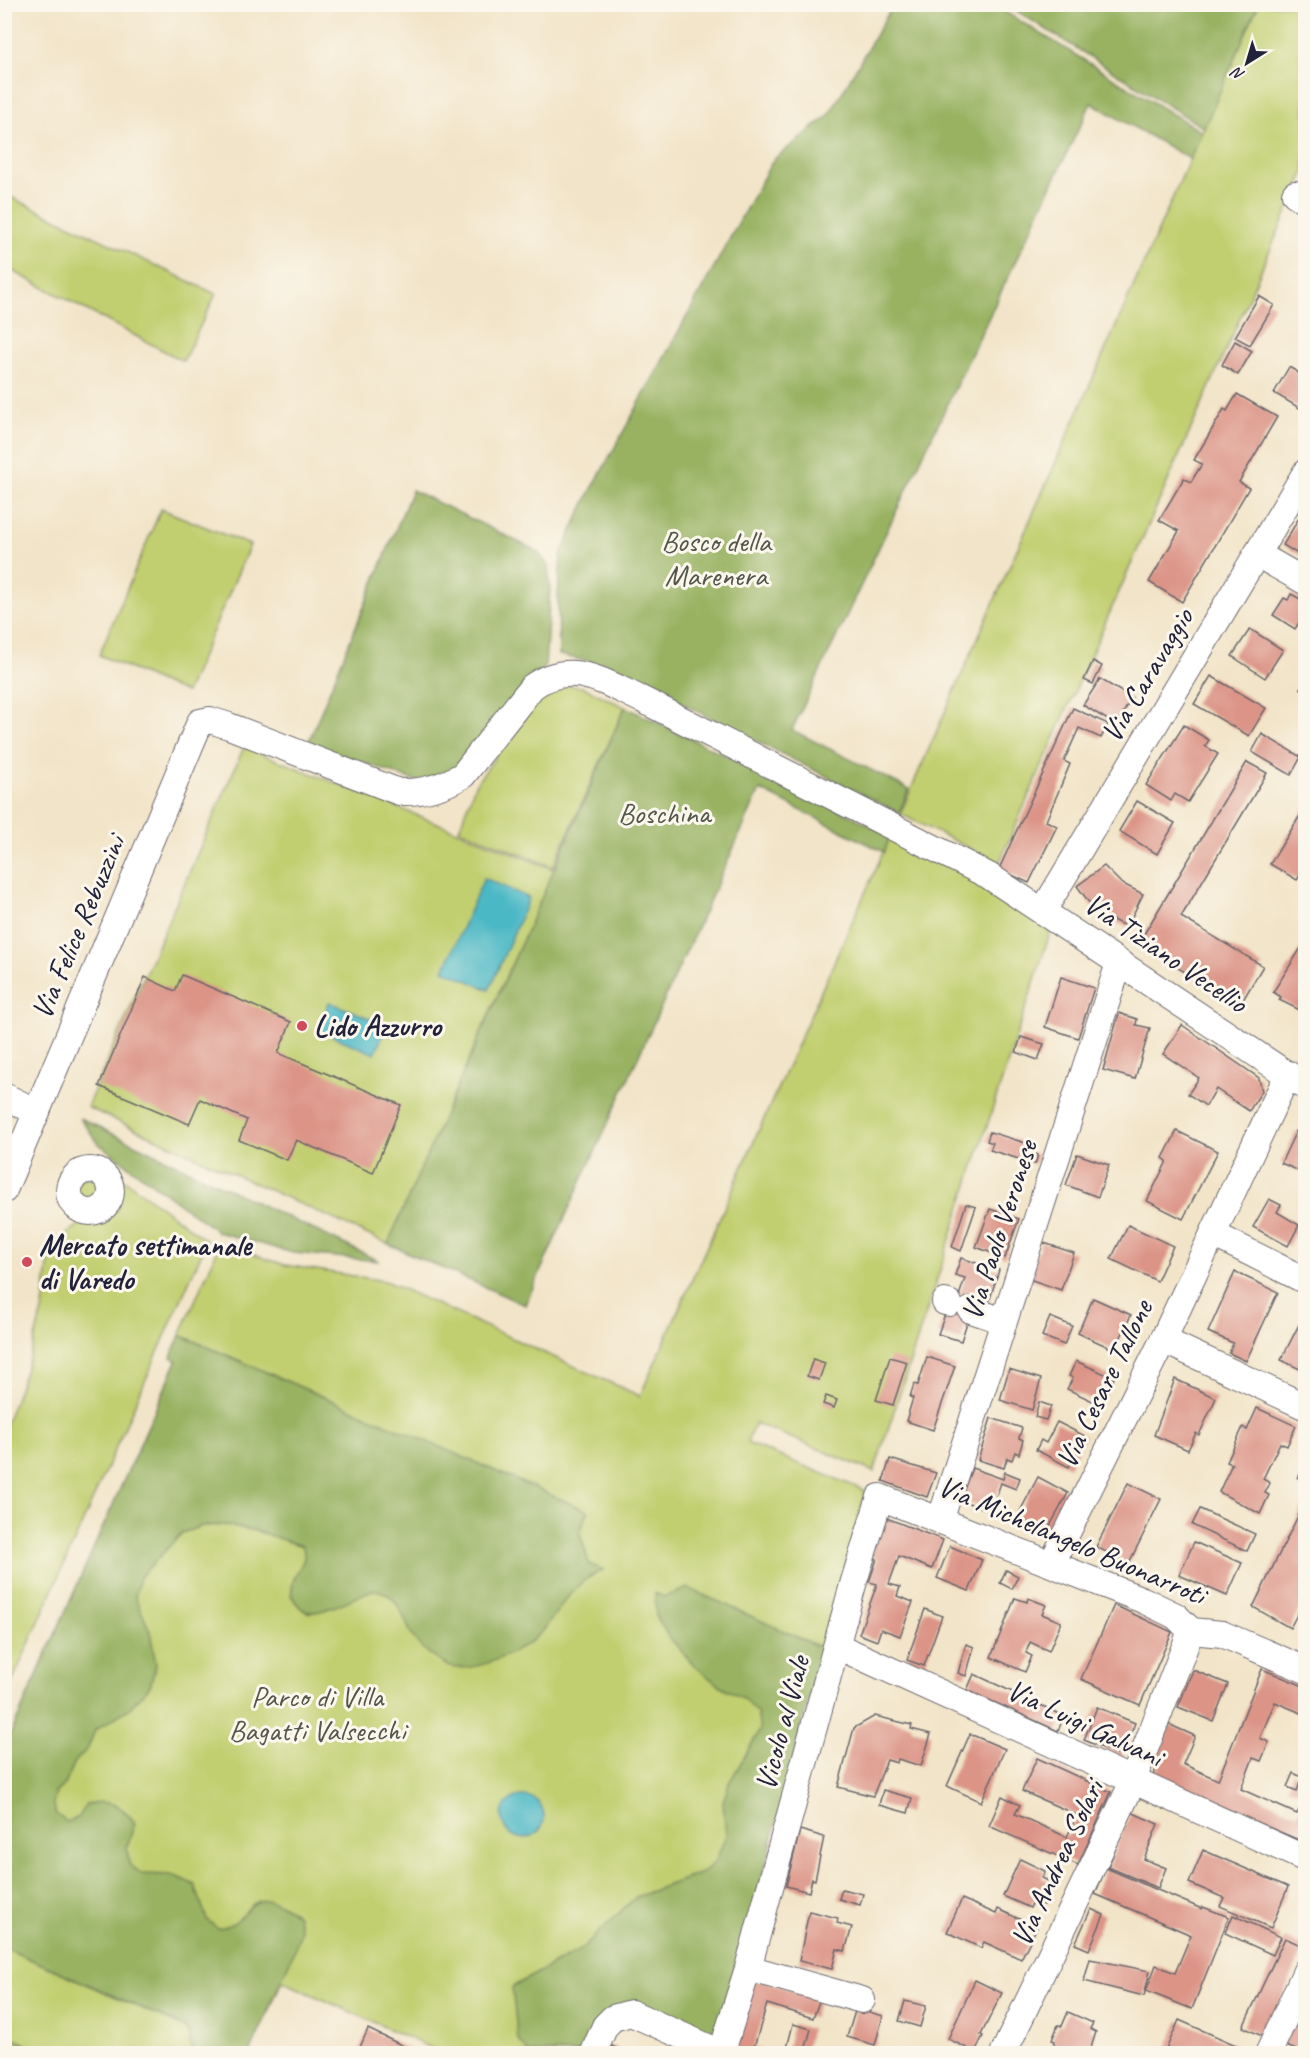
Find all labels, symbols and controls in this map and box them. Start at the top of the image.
north arrow [1217,33,1277,93]
text: N [1226,61,1249,85]
park label: Bosco della Marenera [661,522,773,594]
street label: Via Caravaggio [1092,600,1203,749]
park label: Boschina [618,794,713,832]
street label: Via Felice Rebuzzini [22,826,135,1025]
street label: Via Tiziano Vecellio [1077,885,1256,1022]
place label: Lido Azzurro [314,1007,443,1045]
marker: Lido Azzurro [295,1019,309,1033]
street label: Via Paolo Veronese [952,1133,1047,1325]
place label: Mercato settimanale di Varedo [39,1226,253,1298]
marker: Mercato settimanale di Varedo [20,1255,34,1269]
street label: Via Cesare Tallone [1047,1292,1162,1474]
street label: Via Michelangelo Buonarroti [933,1467,1214,1615]
street label: Vicolo al Viale [746,1650,819,1794]
street label: Via Luigi Galvani [1001,1670,1172,1777]
park label: Parco di Villa Bagatti Valsecchi [229,1677,409,1749]
street label: Via Andrea Solari [1002,1771,1114,1952]

